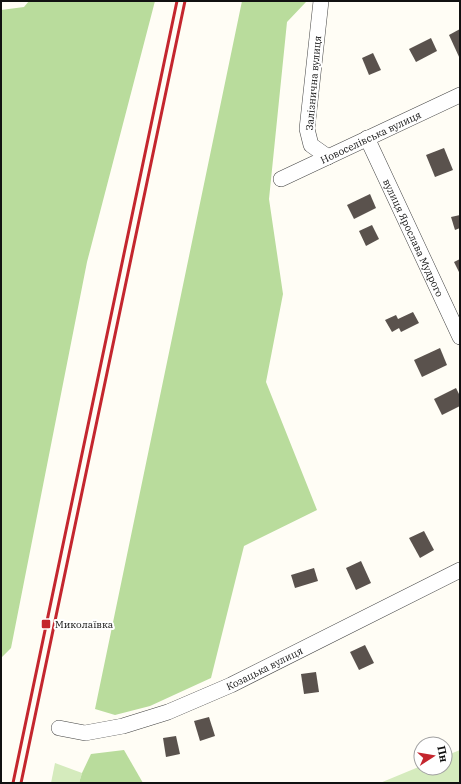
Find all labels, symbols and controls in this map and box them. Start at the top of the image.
street label: Залізнична вулиця [303,35,324,131]
street label: Новоселівська вулиця [318,108,424,167]
street label: вулиця Ярослава Мудрого [380,177,446,299]
marker: Миколаївка [40,618,52,630]
place label: Миколаївка [55,618,114,631]
street label: Козацька вулиця [224,644,305,693]
north arrow [413,736,453,776]
text: Пн [434,744,451,764]

